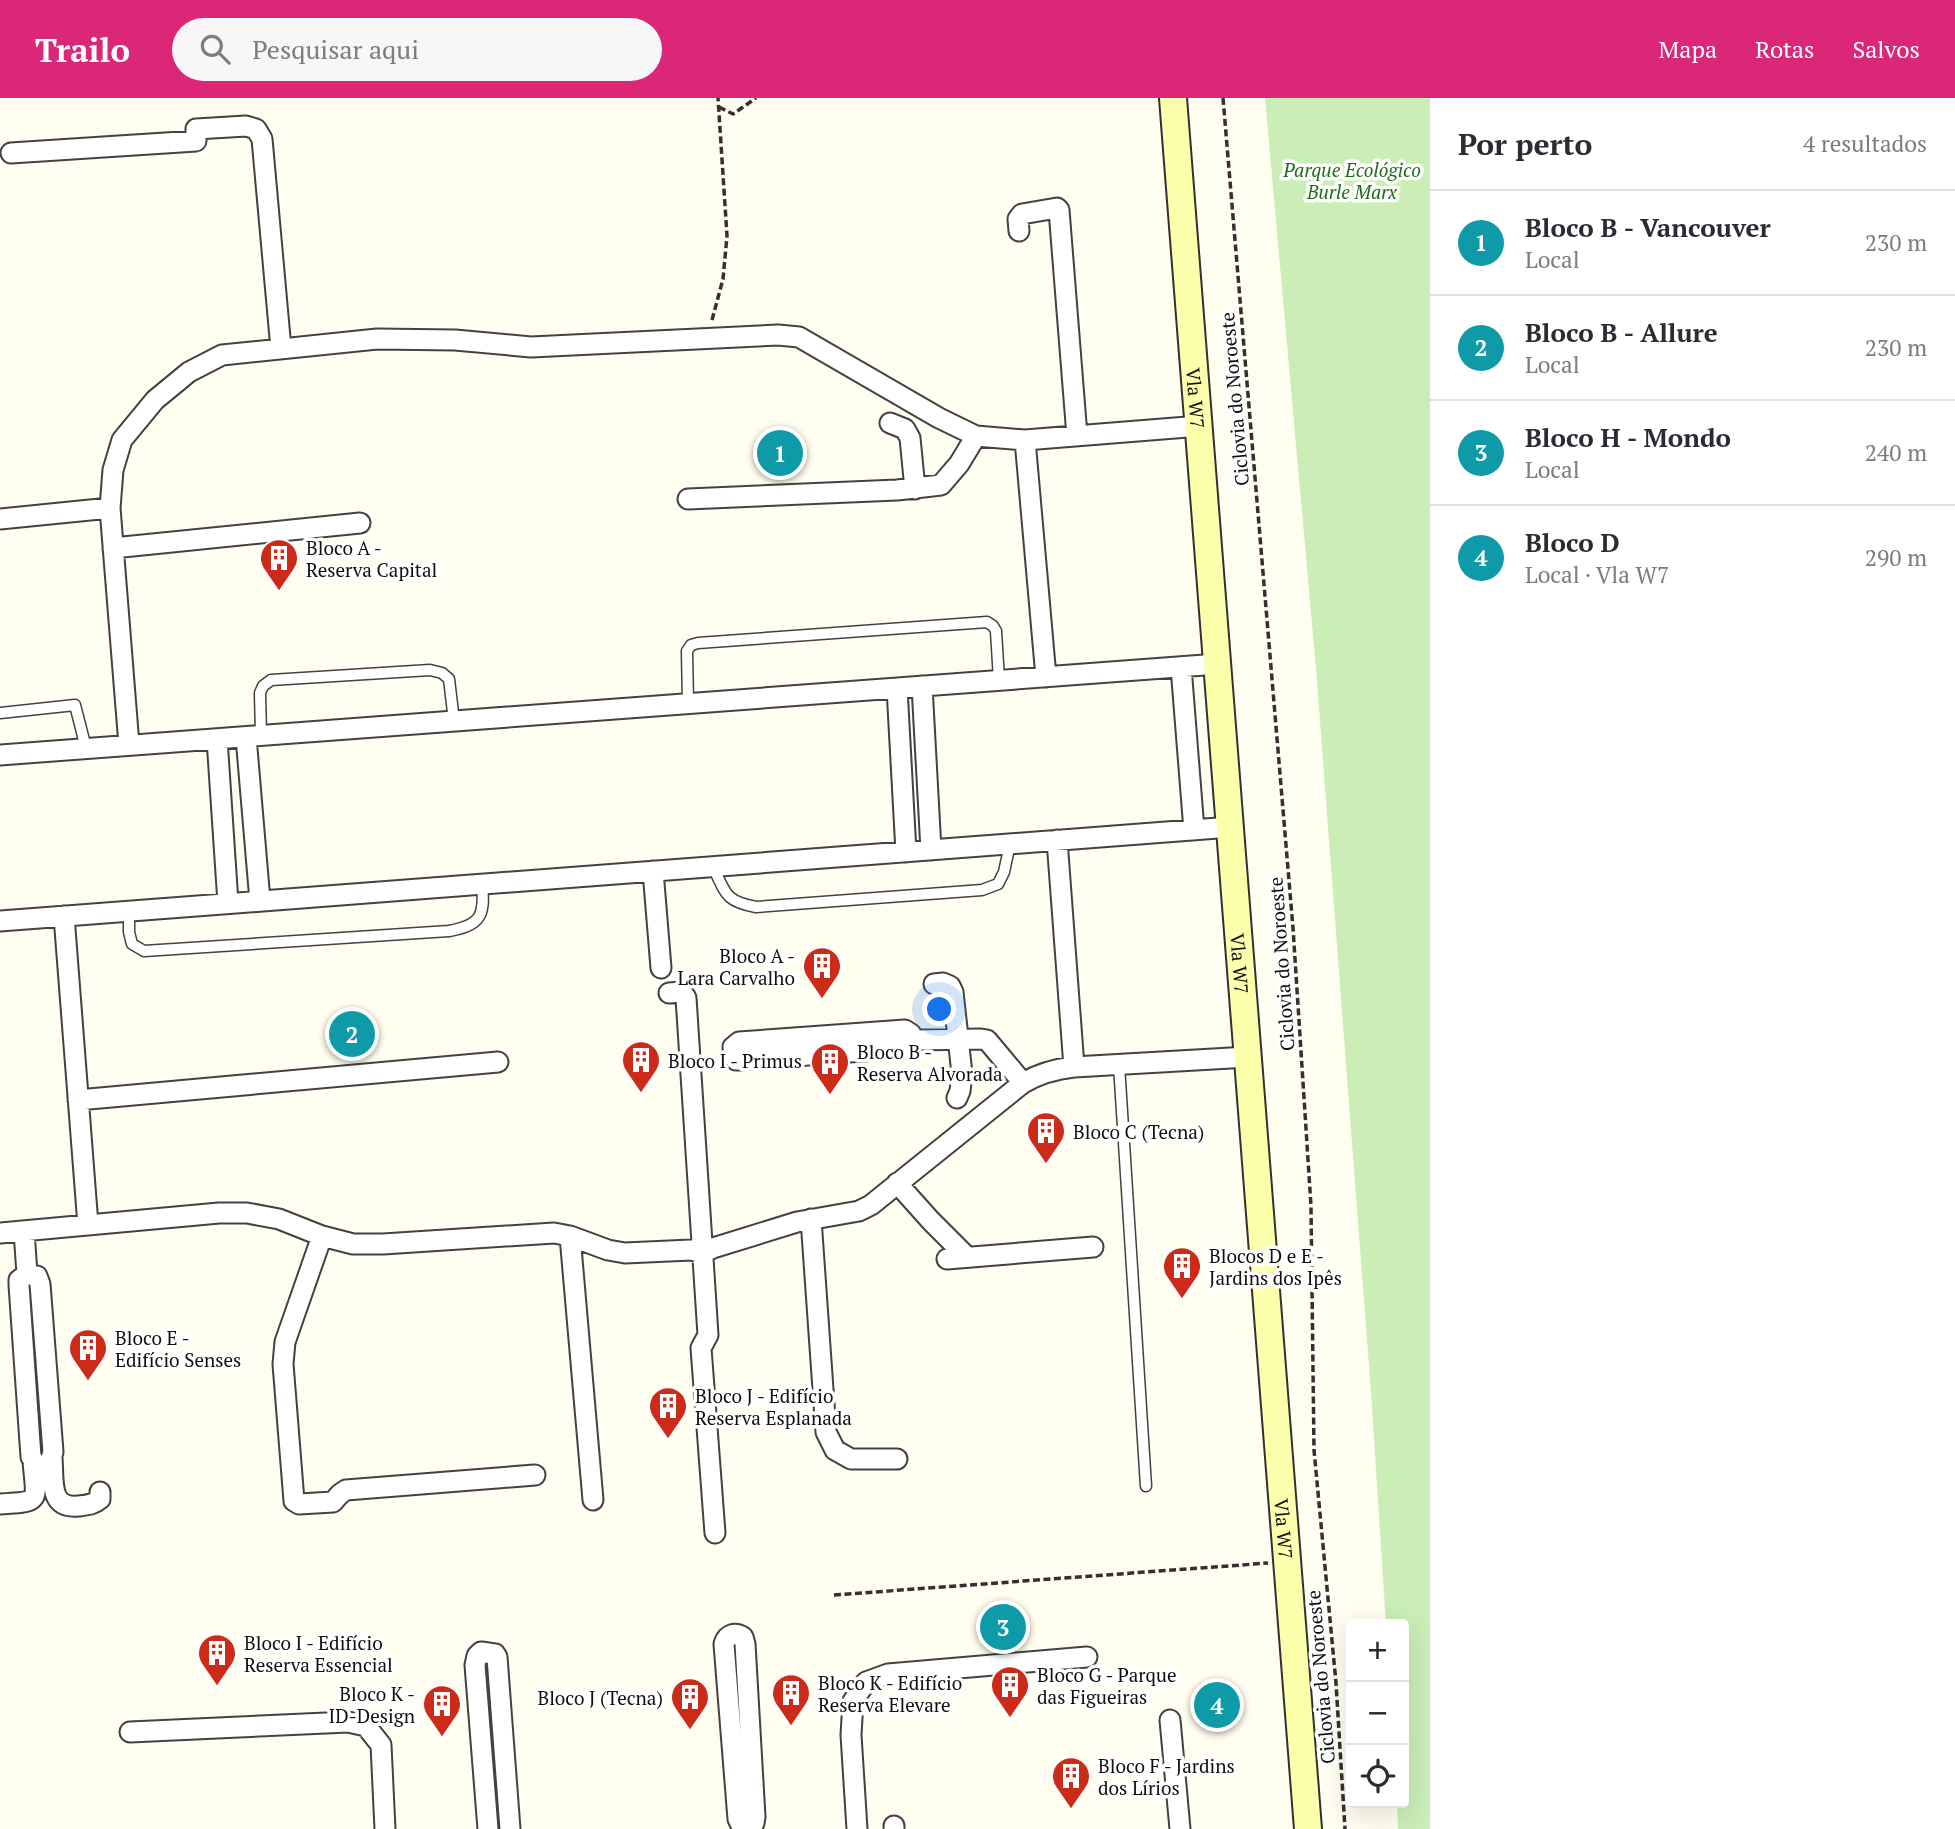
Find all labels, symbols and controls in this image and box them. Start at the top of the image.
search box [172,18,662,81]
text: Trailo [35,28,130,71]
icon: search [196,30,234,68]
text: Pesquisar aqui [252,32,419,66]
text: Mapa [1658,33,1717,65]
text: Rotas [1755,33,1814,65]
text: Salvos [1852,33,1920,65]
text: Por perto [1458,124,1592,164]
text: 4 resultados [1803,128,1927,159]
park label: Parque Ecológico Burle Marx [1282,157,1421,204]
text: Bloco B - Vancouver [1525,210,1771,244]
text: 1 [1475,227,1488,258]
text: 230 m [1865,227,1927,258]
text: Local [1525,244,1580,275]
street label: Ciclovia do Noroeste [1214,311,1254,487]
text: Bloco B - Allure [1525,315,1718,349]
text: 2 [1475,332,1488,363]
text: 230 m [1865,332,1927,363]
text: Local [1525,349,1580,380]
street label: Vla W7 [1182,367,1211,429]
text: Bloco H - Mondo [1525,420,1731,454]
pin: 1 [757,427,803,479]
text: 3 [1475,437,1488,468]
text: 240 m [1865,437,1927,468]
text: Local [1525,454,1580,485]
text: Bloco D [1525,525,1620,559]
place label: Bloco A - Reserva Capital [306,535,437,582]
building icon: Bloco A - Reserva Capital [258,537,300,592]
text: 4 [1475,542,1488,573]
text: 290 m [1865,542,1927,573]
text: Local · Vla W7 [1525,559,1669,590]
street label: Ciclovia do Noroeste [1262,876,1300,1052]
street label: Vla W7 [1226,932,1255,995]
place label: Bloco A - Lara Carvalho [677,943,795,990]
building icon: Bloco A - Lara Carvalho [801,945,843,1000]
your location [922,992,956,1026]
pin: 2 [329,1008,375,1060]
building icon: Bloco I - Primus [620,1039,662,1094]
place label: Bloco B - Reserva Alvorada [857,1039,1003,1086]
building icon: Bloco B - Reserva Alvorada [809,1041,851,1096]
place label: Bloco I - Primus [668,1048,802,1073]
building icon: Bloco C (Tecna) [1025,1110,1067,1165]
place label: Bloco C (Tecna) [1073,1119,1204,1144]
place label: Blocos D e E - Jardins dos Ipês [1209,1243,1342,1290]
building icon: Blocos D e E - Jardins dos Ipês [1161,1245,1203,1300]
place label: Bloco E - Edifício Senses [115,1325,241,1372]
building icon: Bloco E - Edifício Senses [67,1327,109,1382]
place label: Bloco J - Edifício Reserva Esplanada [695,1383,852,1430]
building icon: Bloco J - Edifício Reserva Esplanada [647,1385,689,1440]
street label: Vla W7 [1270,1497,1299,1560]
street label: Ciclovia do Noroeste [1300,1589,1340,1765]
pin: 3 [980,1601,1026,1653]
map controls [1346,1619,1409,1808]
button: + [1346,1619,1409,1682]
place label: Bloco I - Edifício Reserva Essencial [244,1630,393,1677]
building icon: Bloco I - Edifício Reserva Essencial [196,1632,238,1687]
place label: Bloco G - Parque das Figueiras [1037,1662,1176,1709]
building icon: Bloco G - Parque das Figueiras [989,1664,1031,1719]
place label: Bloco K - Edifício Reserva Elevare [818,1670,962,1717]
building icon: Bloco K - Edifício Reserva Elevare [770,1672,812,1727]
building icon: Bloco J (Tecna) [669,1676,711,1731]
pin: 4 [1194,1679,1240,1731]
place label: Bloco K - ID-Design [329,1681,415,1728]
button: − [1346,1682,1409,1745]
building icon: Bloco K - ID-Design [421,1683,463,1738]
place label: Bloco J (Tecna) [537,1685,663,1710]
button: locate [1346,1745,1409,1808]
place label: Bloco F - Jardins dos Lírios [1098,1753,1235,1800]
building icon: Bloco F - Jardins dos Lírios [1050,1755,1092,1810]

